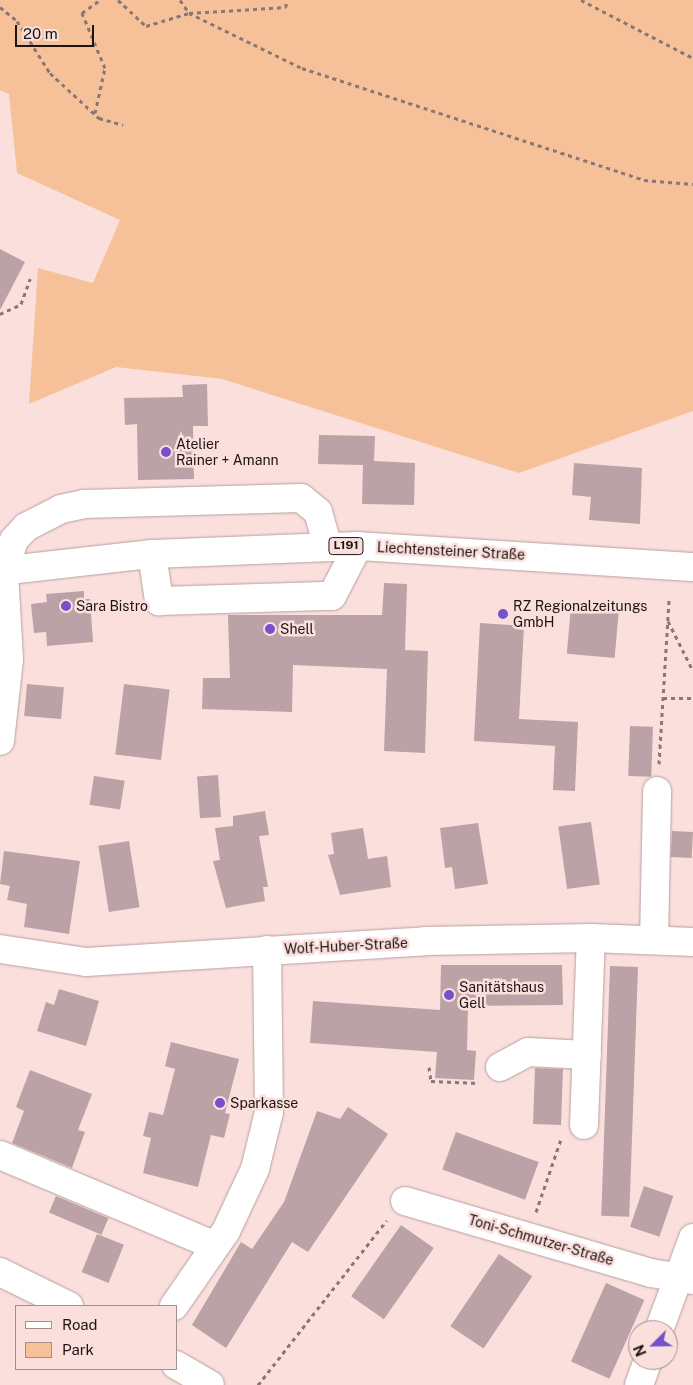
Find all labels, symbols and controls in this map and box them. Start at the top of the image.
scale bar [18,15,96,47]
text: 20 m [23,25,58,42]
place label: Atelier Rainer + Amann [176,436,279,468]
marker: Atelier Rainer + Amann [160,446,172,458]
road number: L191 [327,536,365,556]
street label: Liechtensteiner Straße [377,539,525,563]
place label: Sara Bistro [76,598,148,614]
place label: RZ Regionalzeitungs GmbH [513,598,647,630]
marker: Sara Bistro [60,600,72,612]
marker: RZ Regionalzeitungs GmbH [497,608,509,620]
place label: Shell [280,621,314,637]
marker: Shell [264,623,276,635]
street label: Wolf-Huber-Straße [284,934,408,958]
place label: Sanitätshaus Gell [459,979,544,1012]
marker: Sanitätshaus Gell [443,989,455,1001]
place label: Sparkasse [230,1095,298,1111]
marker: Sparkasse [214,1097,226,1109]
street label: Toni-Schmutzer-Straße [466,1211,616,1269]
legend [15,1305,178,1370]
text: Road [62,1316,98,1333]
north arrow [628,1320,678,1370]
text: Park [62,1341,94,1358]
text: N [631,1342,650,1359]

